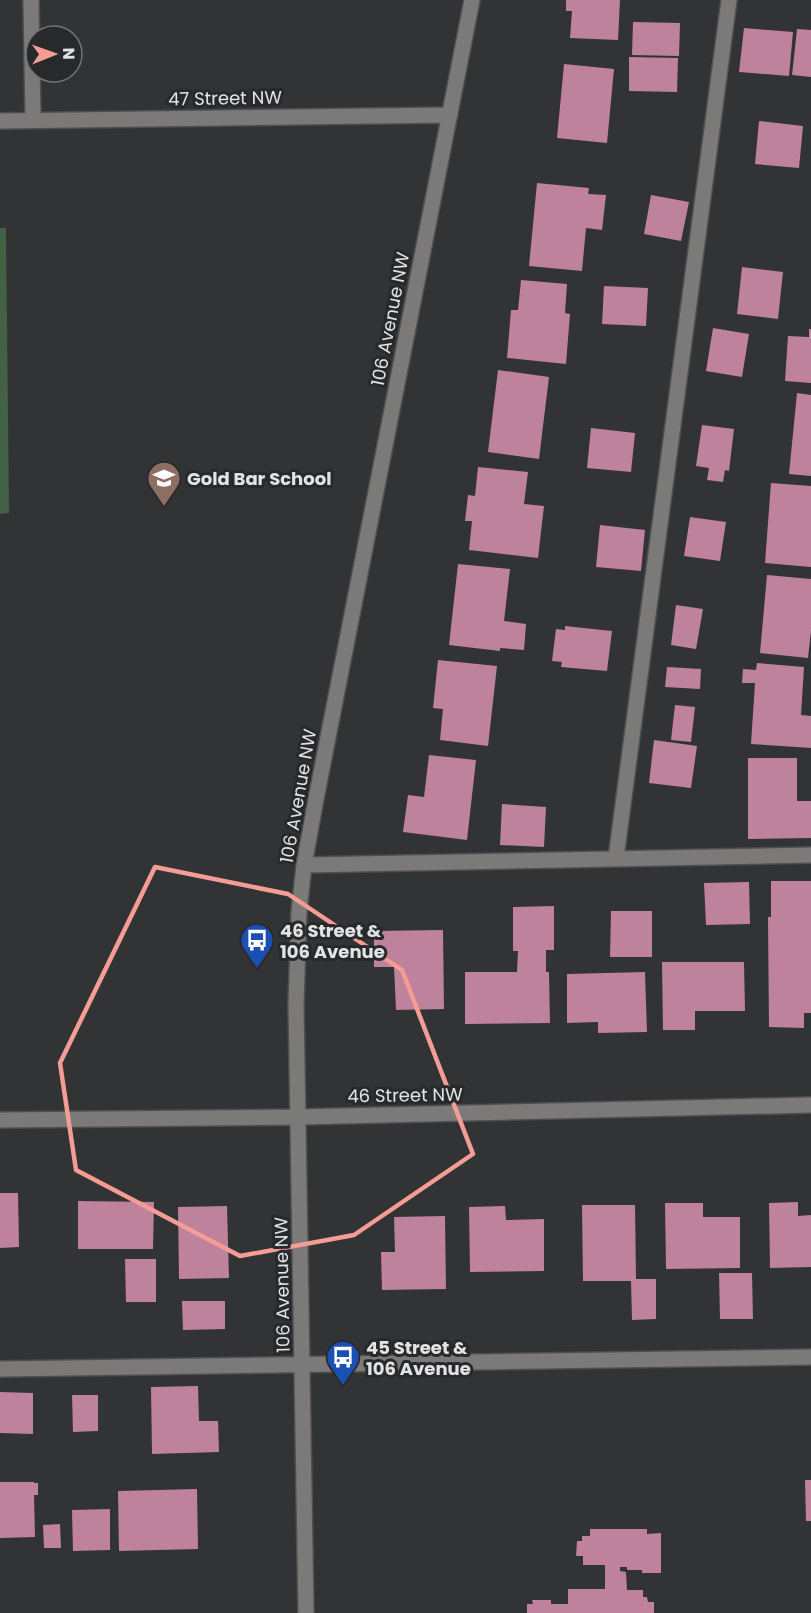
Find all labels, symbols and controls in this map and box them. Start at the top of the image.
north arrow [24,24,84,84]
text: N [57,48,80,60]
street label: 47 Street NW [168,85,282,111]
street label: 106 Avenue NW [365,249,415,388]
school or university icon: Gold Bar School [146,460,182,507]
place label: Gold Bar School [187,466,331,491]
street label: 106 Avenue NW [274,726,322,865]
place label: 46 Street & 106 Avenue [280,918,385,964]
bus stop icon: 46 Street & 106 Avenue [239,922,275,969]
street label: 46 Street NW [347,1081,463,1109]
street label: 106 Avenue NW [268,1216,296,1353]
place label: 45 Street & 106 Avenue [366,1335,471,1381]
bus stop icon: 45 Street & 106 Avenue [325,1339,361,1386]

